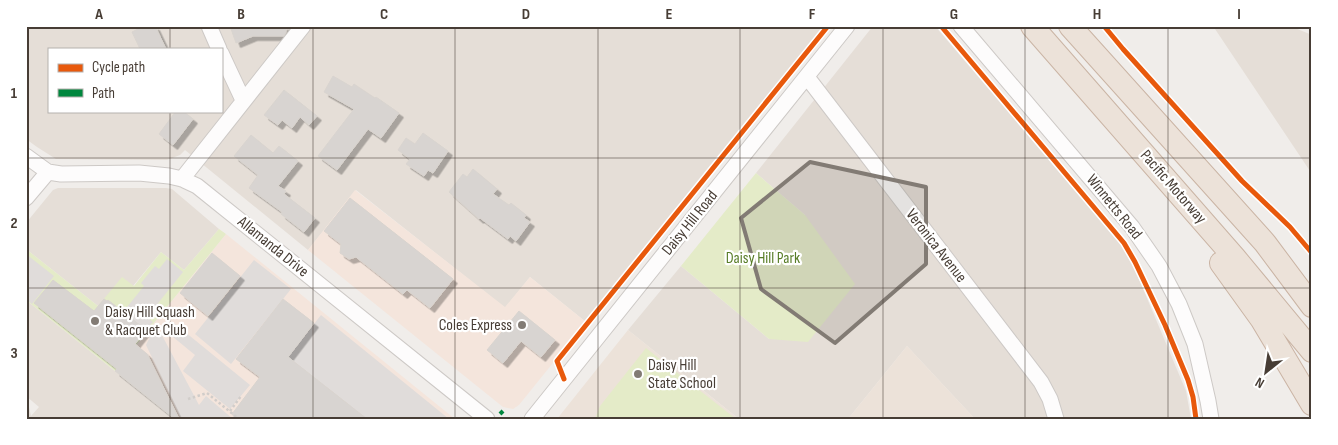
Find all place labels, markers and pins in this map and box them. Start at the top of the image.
place label: Daisy Hill Squash & Racquet Club [105,303,195,340]
marker: Daisy Hill Squash & Racquet Club [89,315,101,327]
place label: Coles Express [439,316,512,335]
marker: Coles Express [516,319,528,331]
place label: Daisy Hill State School [648,356,716,393]
marker: Daisy Hill State School [632,368,644,380]

